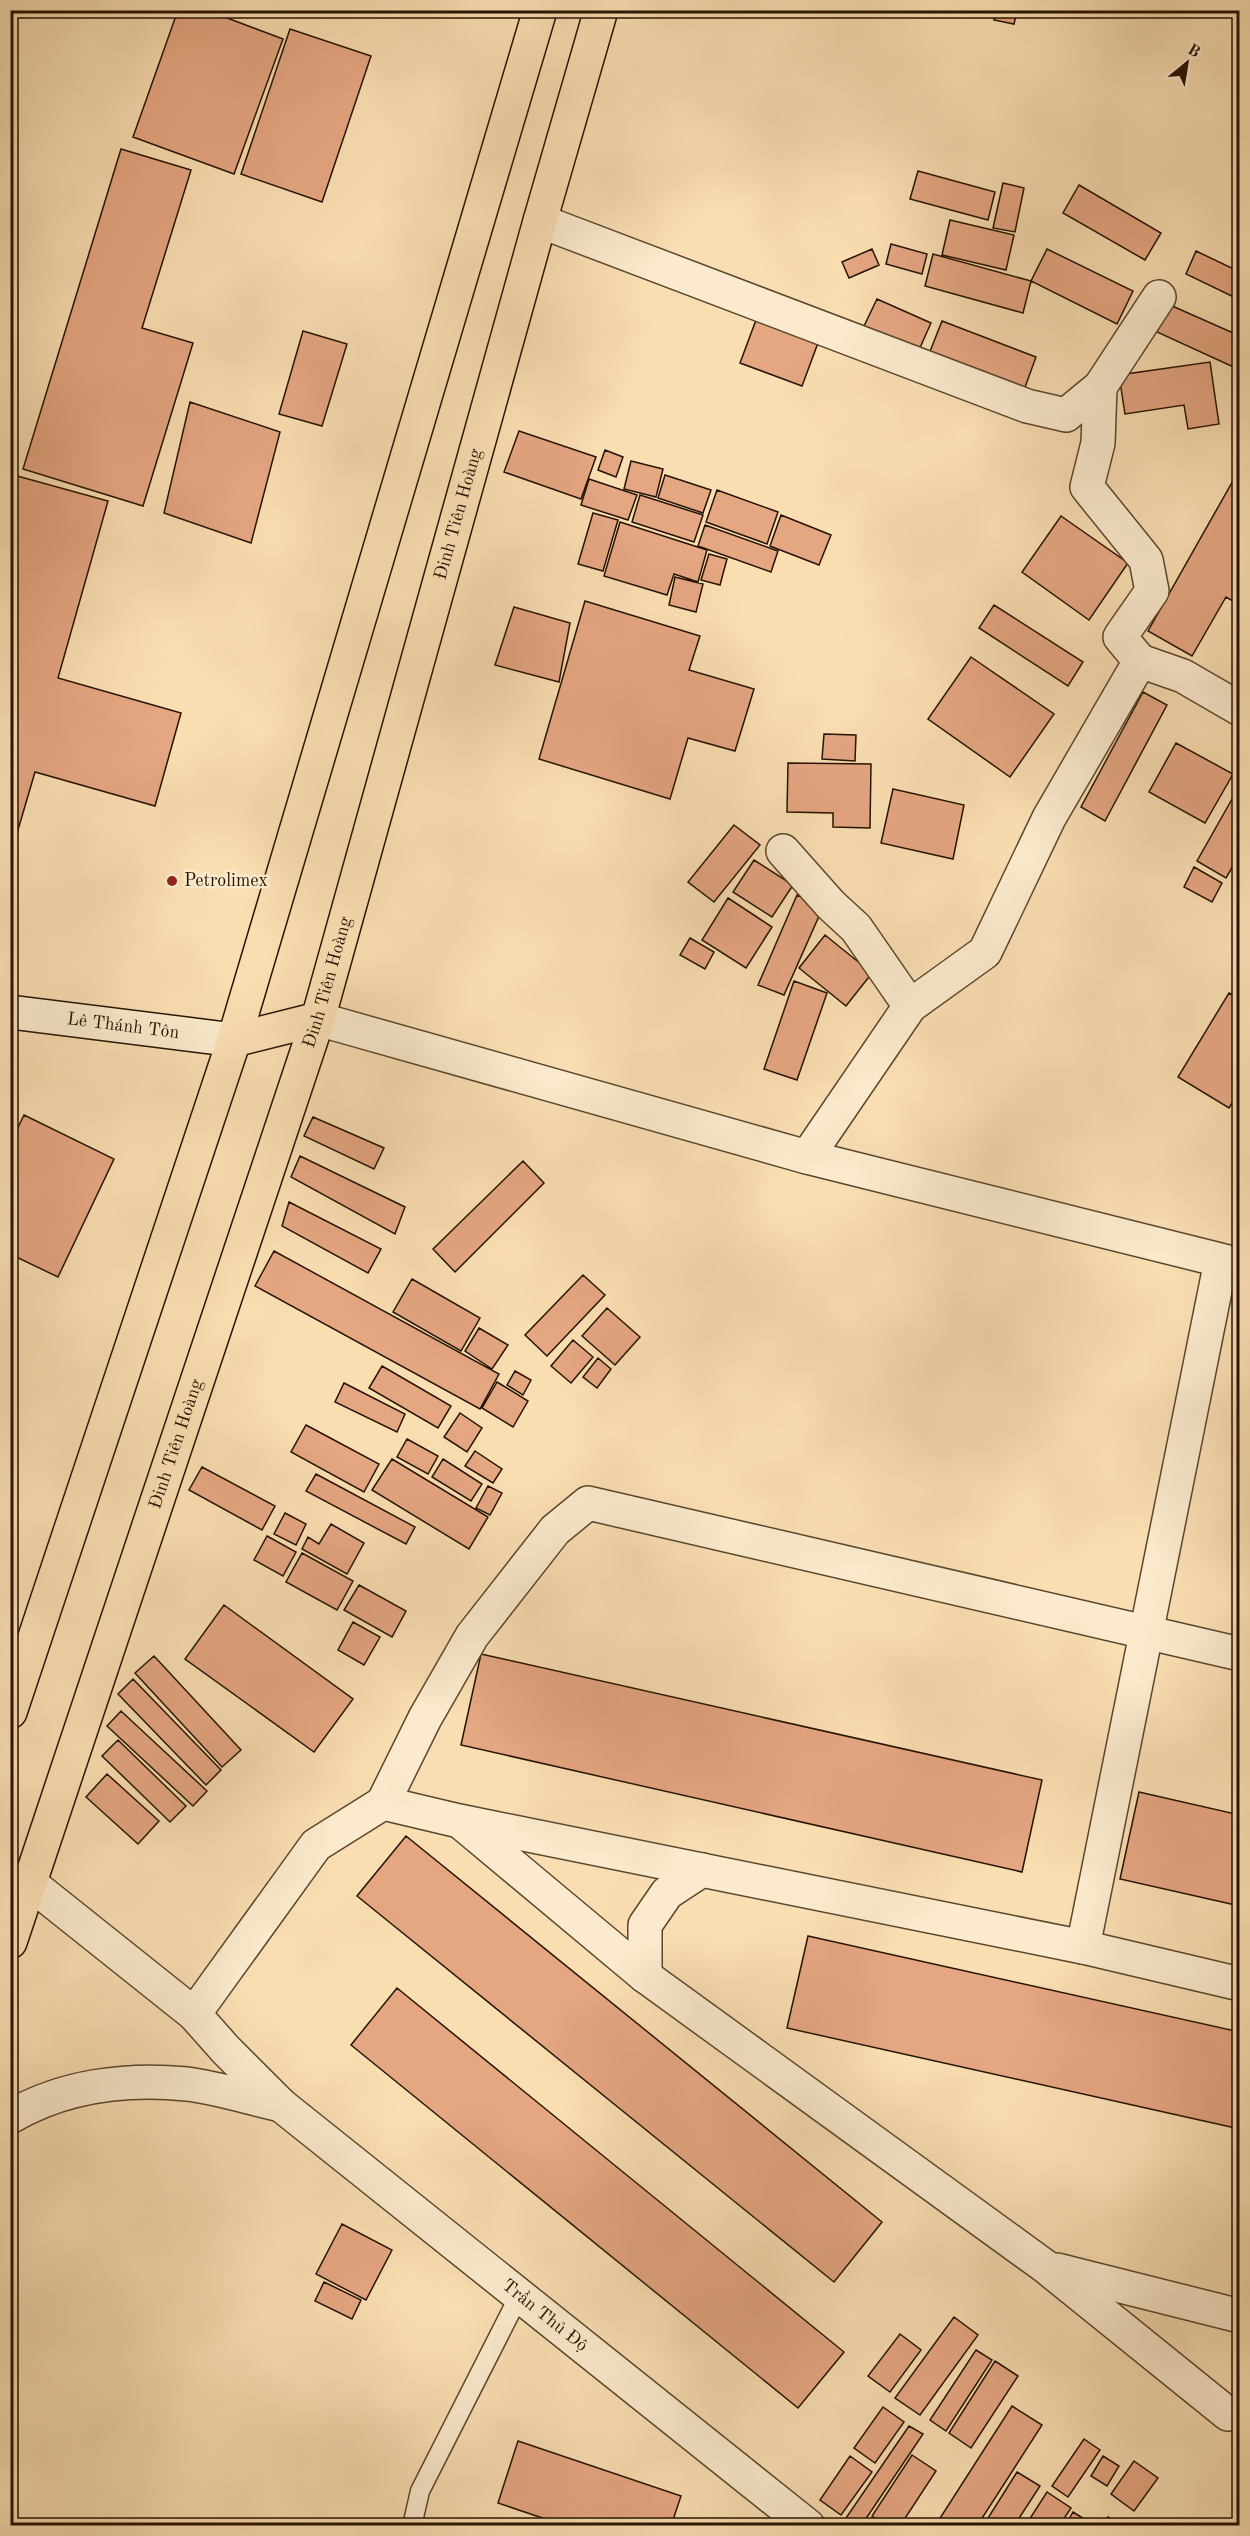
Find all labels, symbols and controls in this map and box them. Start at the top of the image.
north arrow [1157,33,1217,93]
text: B [1185,42,1202,62]
street label: Đinh Tiên Hoàng [432,446,485,582]
place label: Petrolimex [184,872,268,890]
marker: Petrolimex [165,874,179,888]
street label: Đinh Tiên Hoàng [300,914,355,1050]
street label: Lê Thánh Tôn [66,1010,181,1042]
street label: Đinh Tiên Hoàng [146,1377,206,1511]
street label: Trần Thủ Độ [498,2276,591,2355]

